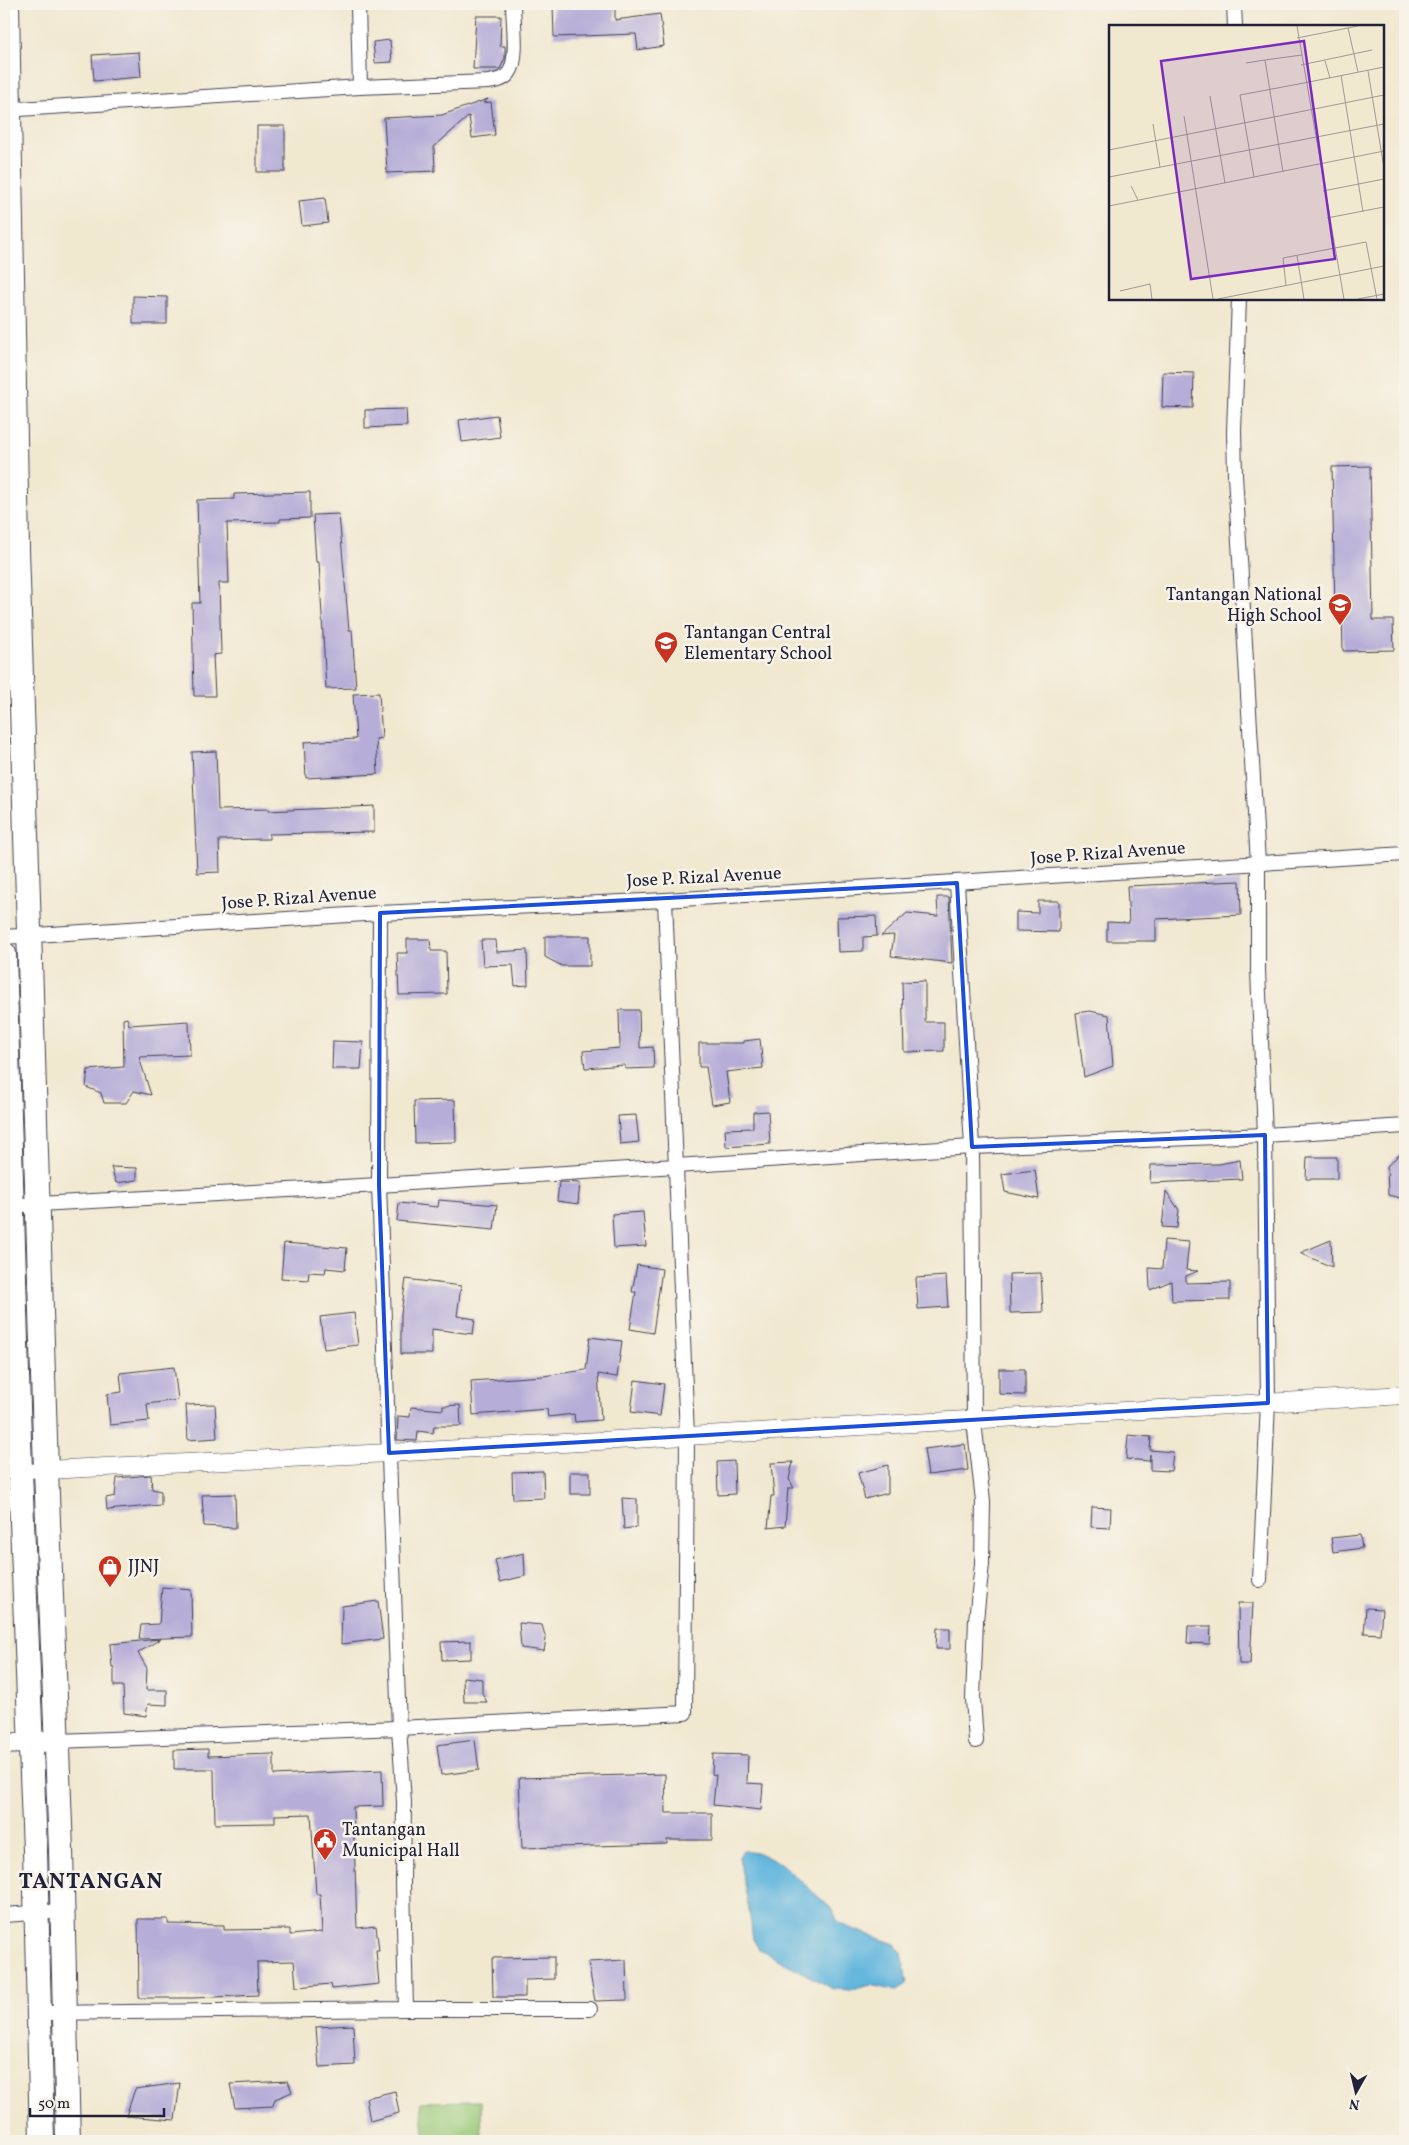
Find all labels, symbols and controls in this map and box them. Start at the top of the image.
inset map [1109,25,1384,300]
place label: Tantangan National High School [1166,583,1322,629]
school or university icon: Tantangan National High School [1327,592,1353,626]
place label: Tantangan Central Elementary School [684,621,832,667]
school or university icon: Tantangan Central Elementary School [653,630,679,664]
street label: Jose P. Rizal Avenue [1030,836,1186,872]
street label: Jose P. Rizal Avenue [626,861,782,895]
street label: Jose P. Rizal Avenue [221,881,377,917]
shop icon: JJNJ [97,1554,123,1588]
place label: JJNJ [128,1555,159,1580]
place label: Tantangan Municipal Hall [342,1818,460,1864]
public building icon: Tantangan Municipal Hall [312,1827,338,1861]
district label: TANTANGAN [19,1867,163,1898]
north arrow [1332,2068,1382,2118]
scale bar [30,2085,164,2117]
text: N [1348,2093,1361,2114]
text: 50 m [38,2094,70,2115]

